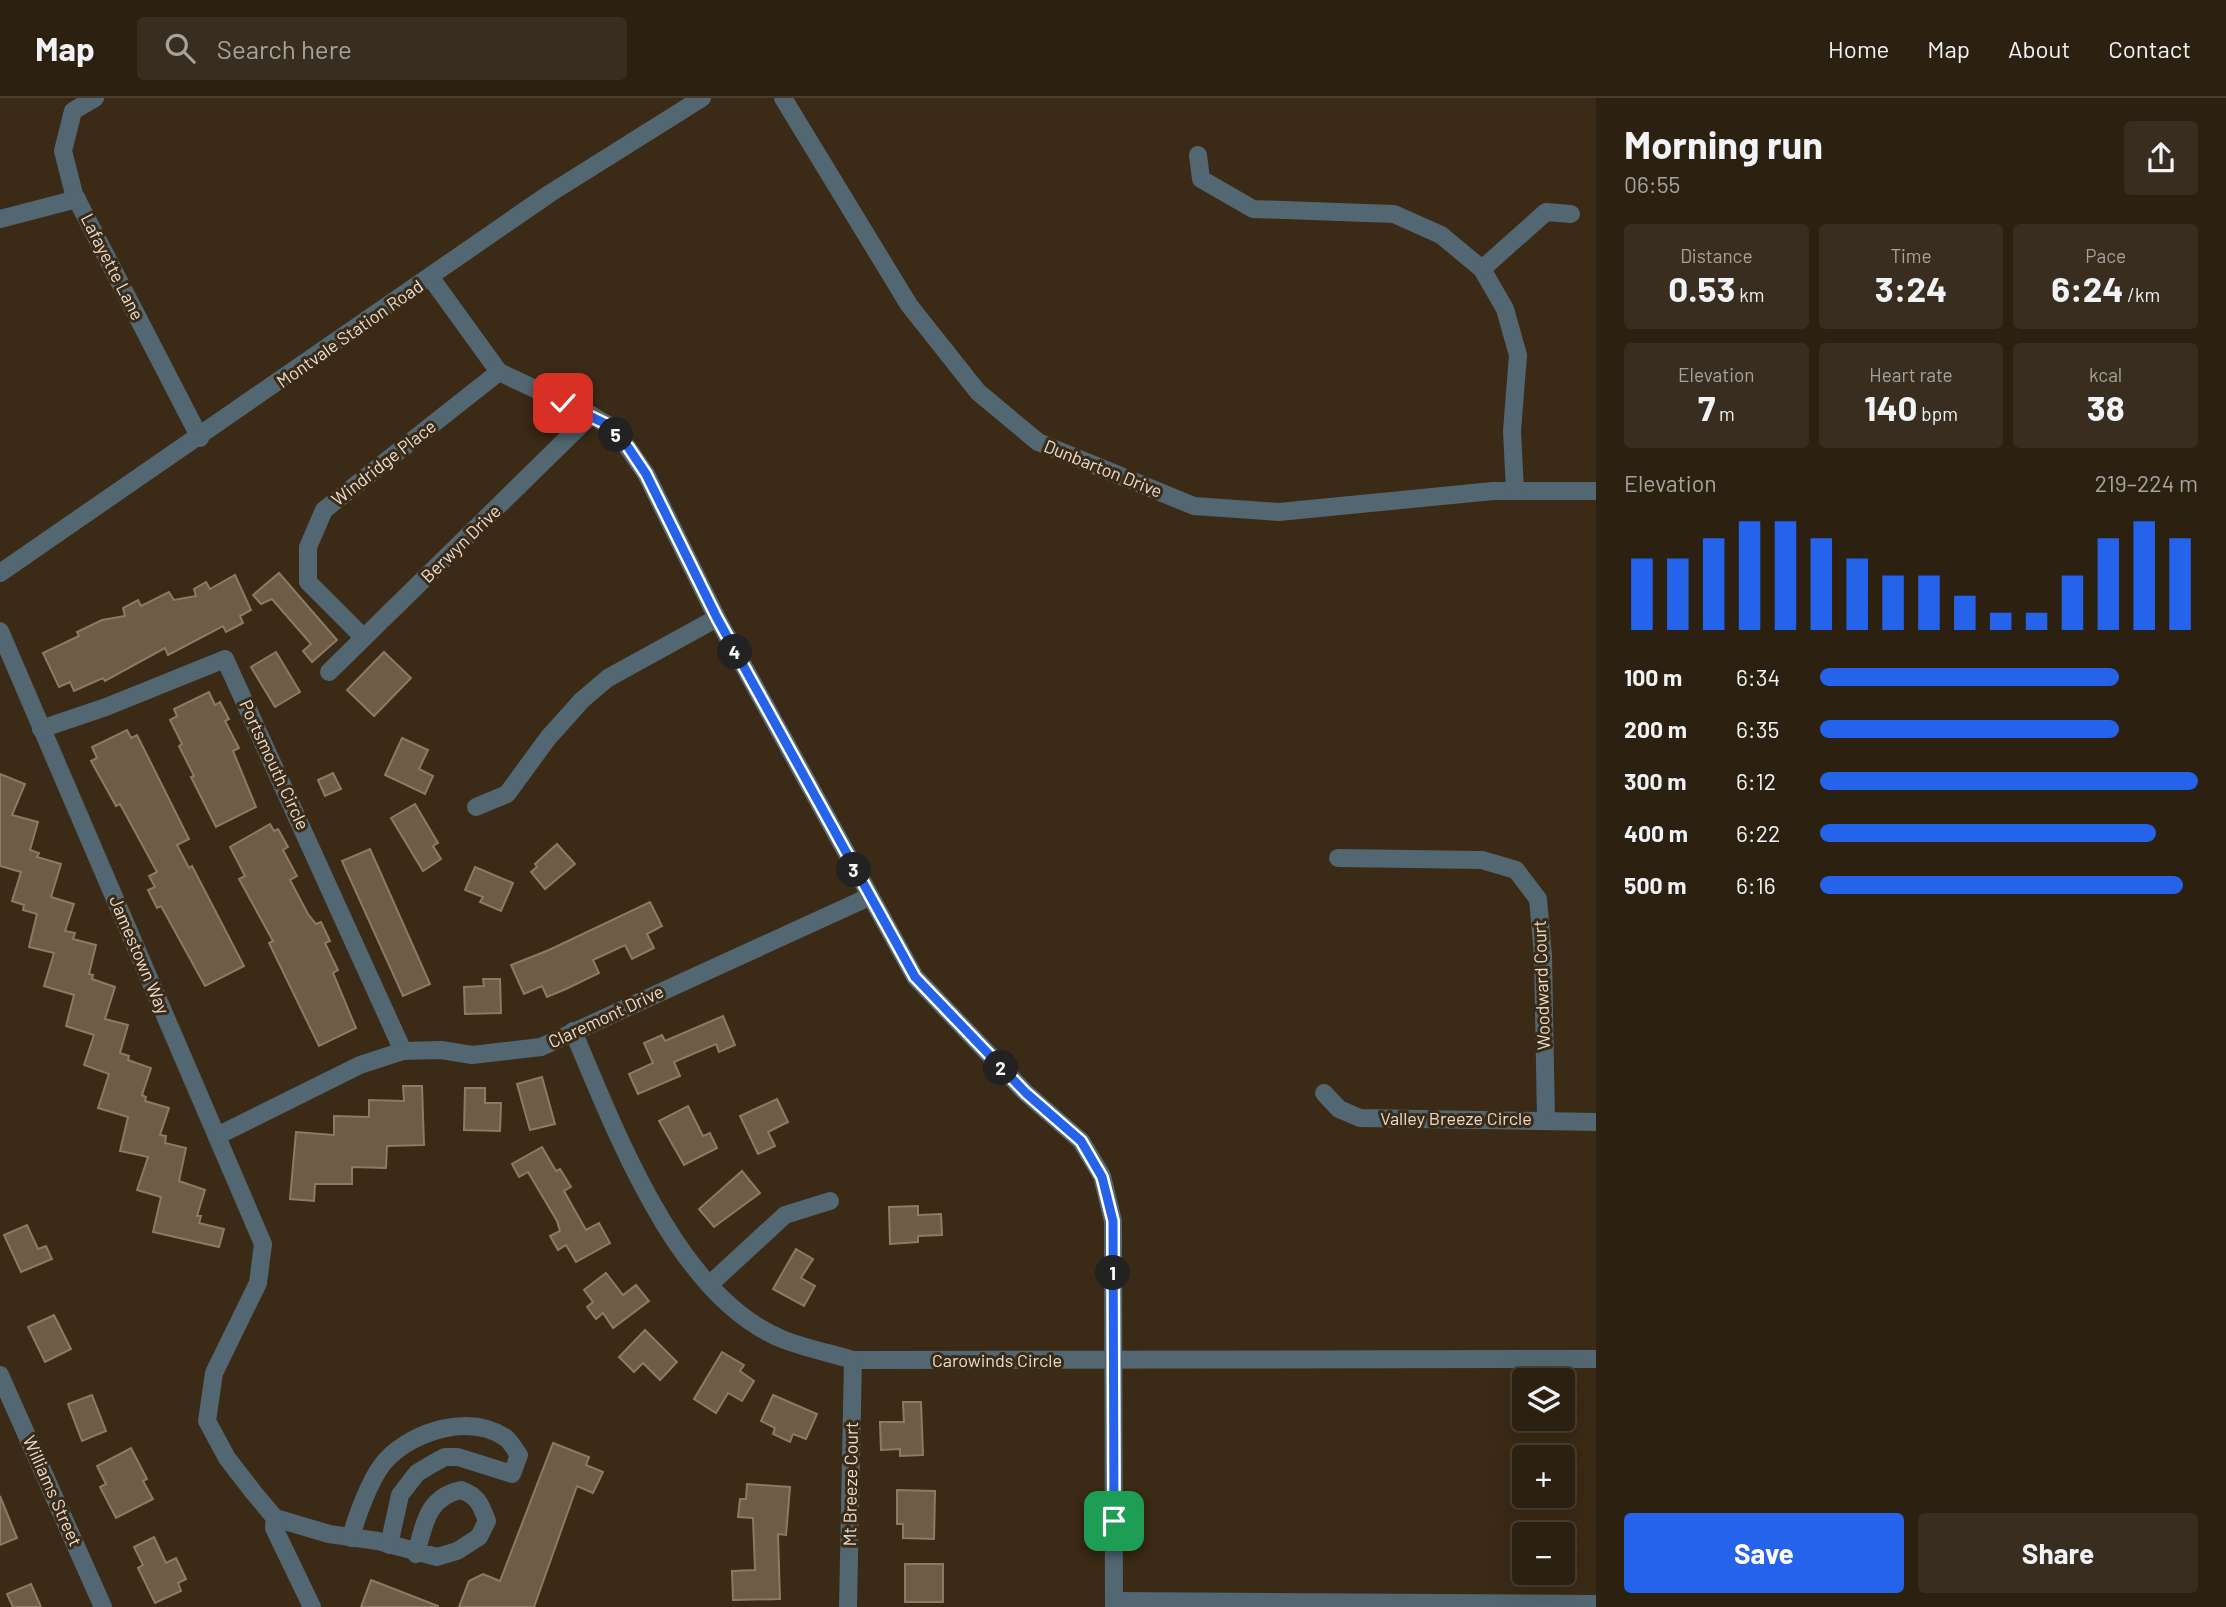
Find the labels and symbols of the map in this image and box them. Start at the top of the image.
street label: Lafayette Lane [77,210,149,323]
street label: Montvale Station Road [272,274,427,392]
pin [533,373,593,433]
street label: Windridge Place [327,415,440,510]
pin: 5 [598,418,634,452]
street label: Dunbarton Drive [1041,434,1166,502]
street label: Berwyn Drive [416,500,505,587]
pin: 4 [718,634,752,670]
street label: Portsmouth Circle [235,696,315,833]
pin: 3 [836,852,872,888]
street label: Jamestown Way [105,892,175,1017]
street label: Woodward Court [1528,920,1554,1050]
street label: Claremont Drive [544,980,667,1052]
pin: 2 [984,1051,1018,1086]
street label: Valley Breeze Circle [1380,1107,1532,1129]
pin: 1 [1096,1256,1130,1290]
street label: Carowinds Circle [932,1349,1062,1371]
street label: Mt Breeze Court [838,1421,862,1547]
street label: Williams Street [19,1432,87,1549]
pin [1084,1491,1144,1551]

